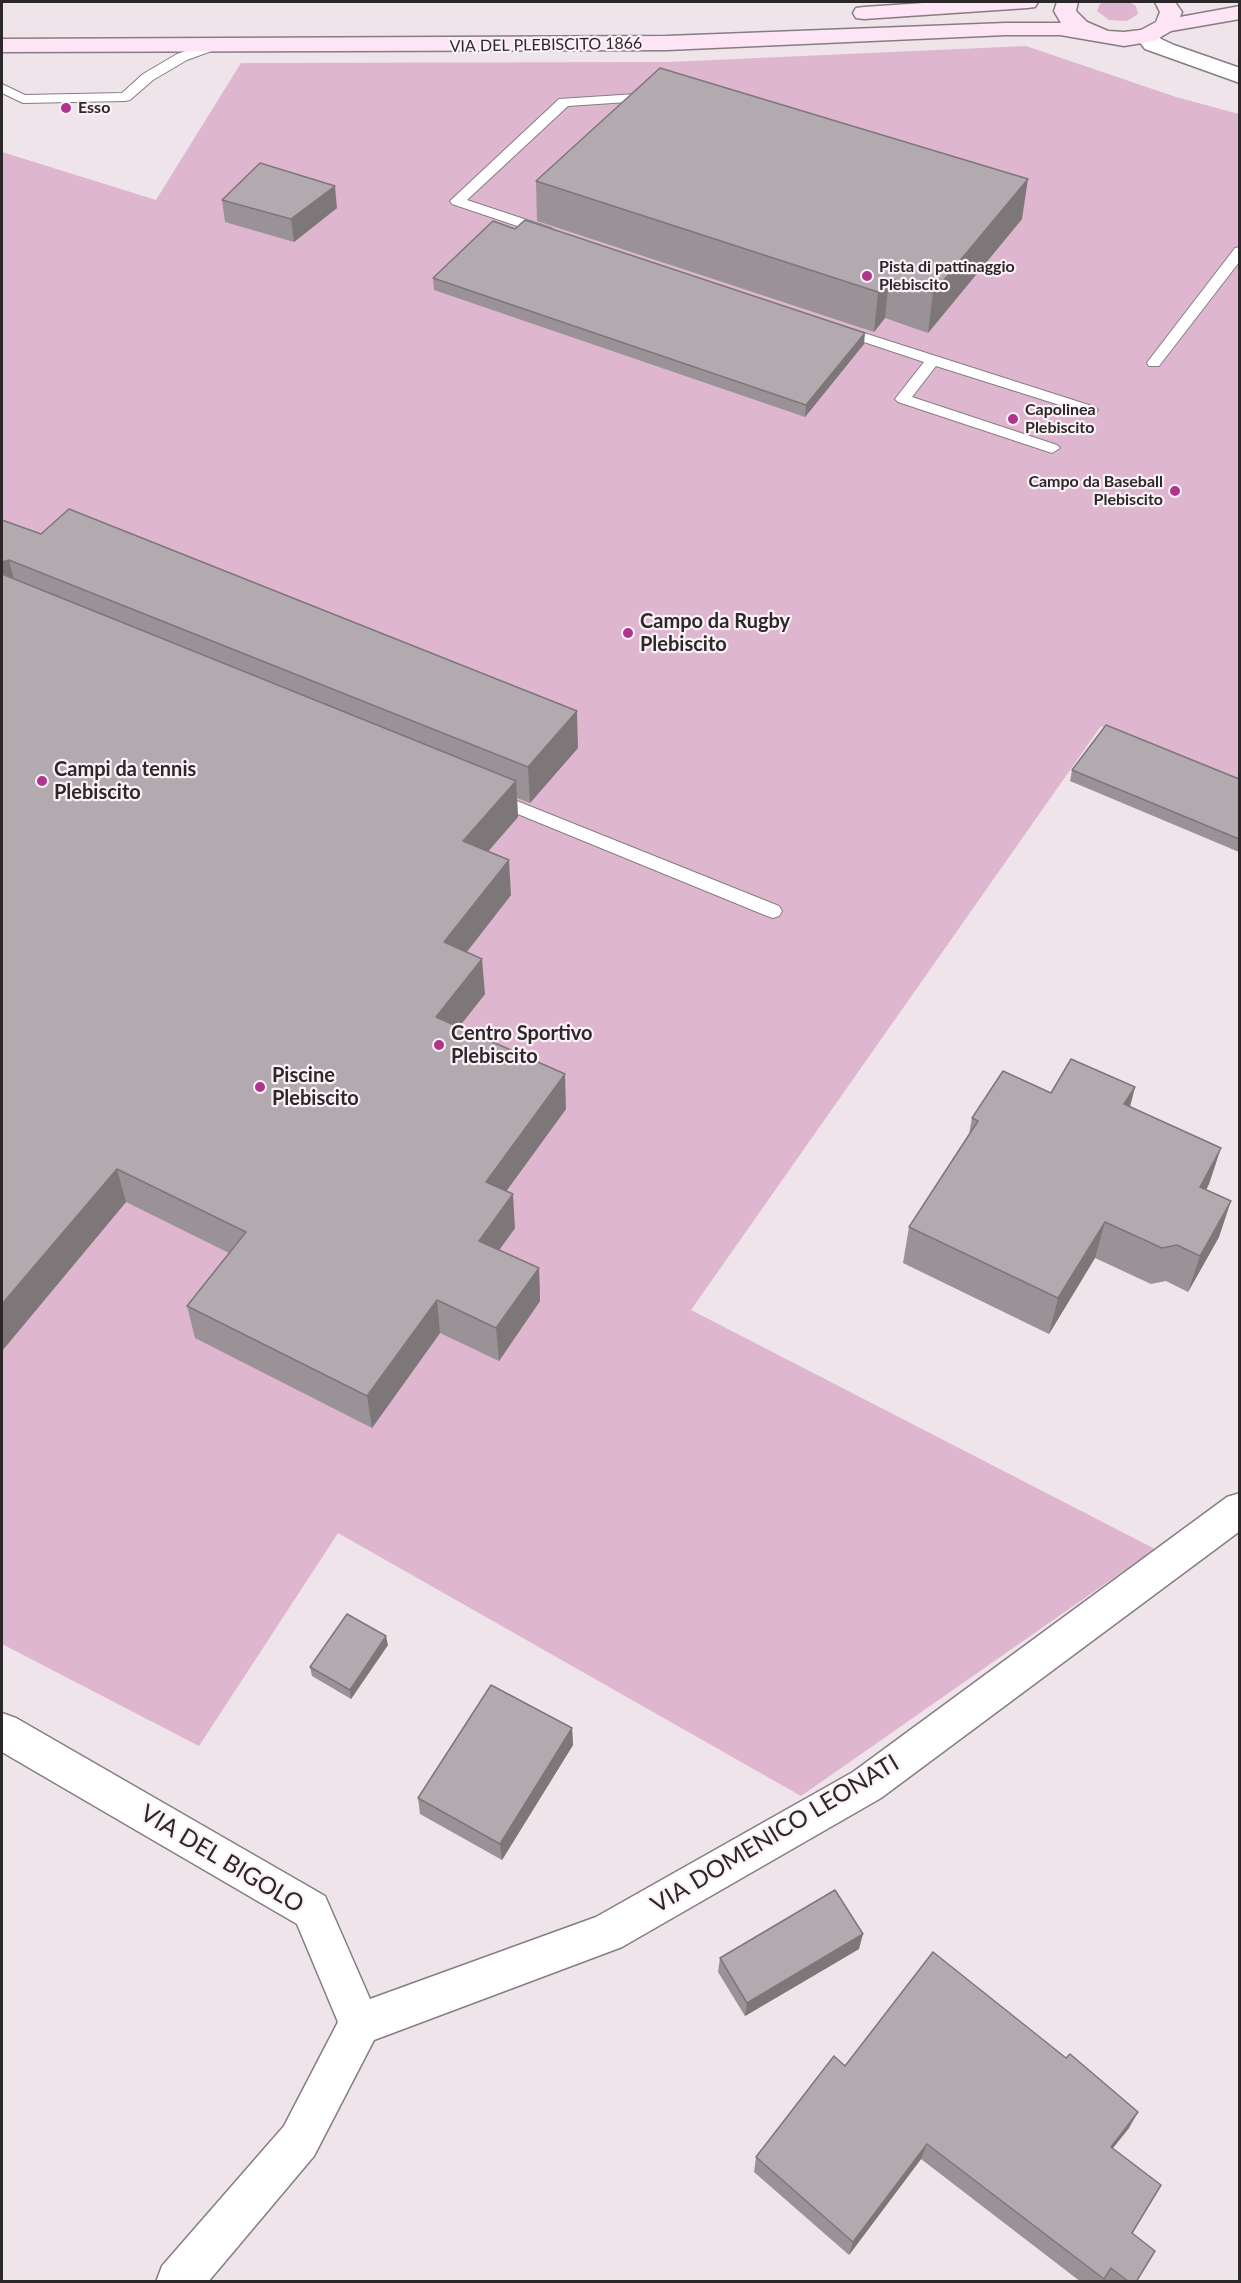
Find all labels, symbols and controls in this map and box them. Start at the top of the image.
street label: VIA DEL PLEBISCITO 1866 [450,34,642,56]
place label: Esso [78,98,110,118]
marker: Esso [59,101,73,115]
place label: Pista di pattinaggio Plebiscito [879,257,1015,295]
marker: Pista di pattinaggio Plebiscito [860,269,874,283]
place label: Capolinea Plebiscito [1025,400,1096,438]
marker: Capolinea Plebiscito [1006,412,1020,426]
place label: Campo da Baseball Plebiscito [1028,472,1163,510]
marker: Campo da Baseball Plebiscito [1168,484,1182,498]
place label: Campo da Rugby Plebiscito [640,610,790,657]
marker: Campo da Rugby Plebiscito [621,626,635,640]
place label: Campi da tennis Plebiscito [54,758,196,805]
marker: Campi da tennis Plebiscito [35,774,49,788]
place label: Centro Sportivo Plebiscito [451,1022,592,1069]
marker: Centro Sportivo Plebiscito [432,1038,446,1052]
place label: Piscine Plebiscito [272,1064,359,1111]
marker: Piscine Plebiscito [253,1080,267,1094]
street label: VIA DOMENICO LEONATI [646,1749,904,1919]
street label: VIA DEL BIGOLO [135,1799,309,1919]

